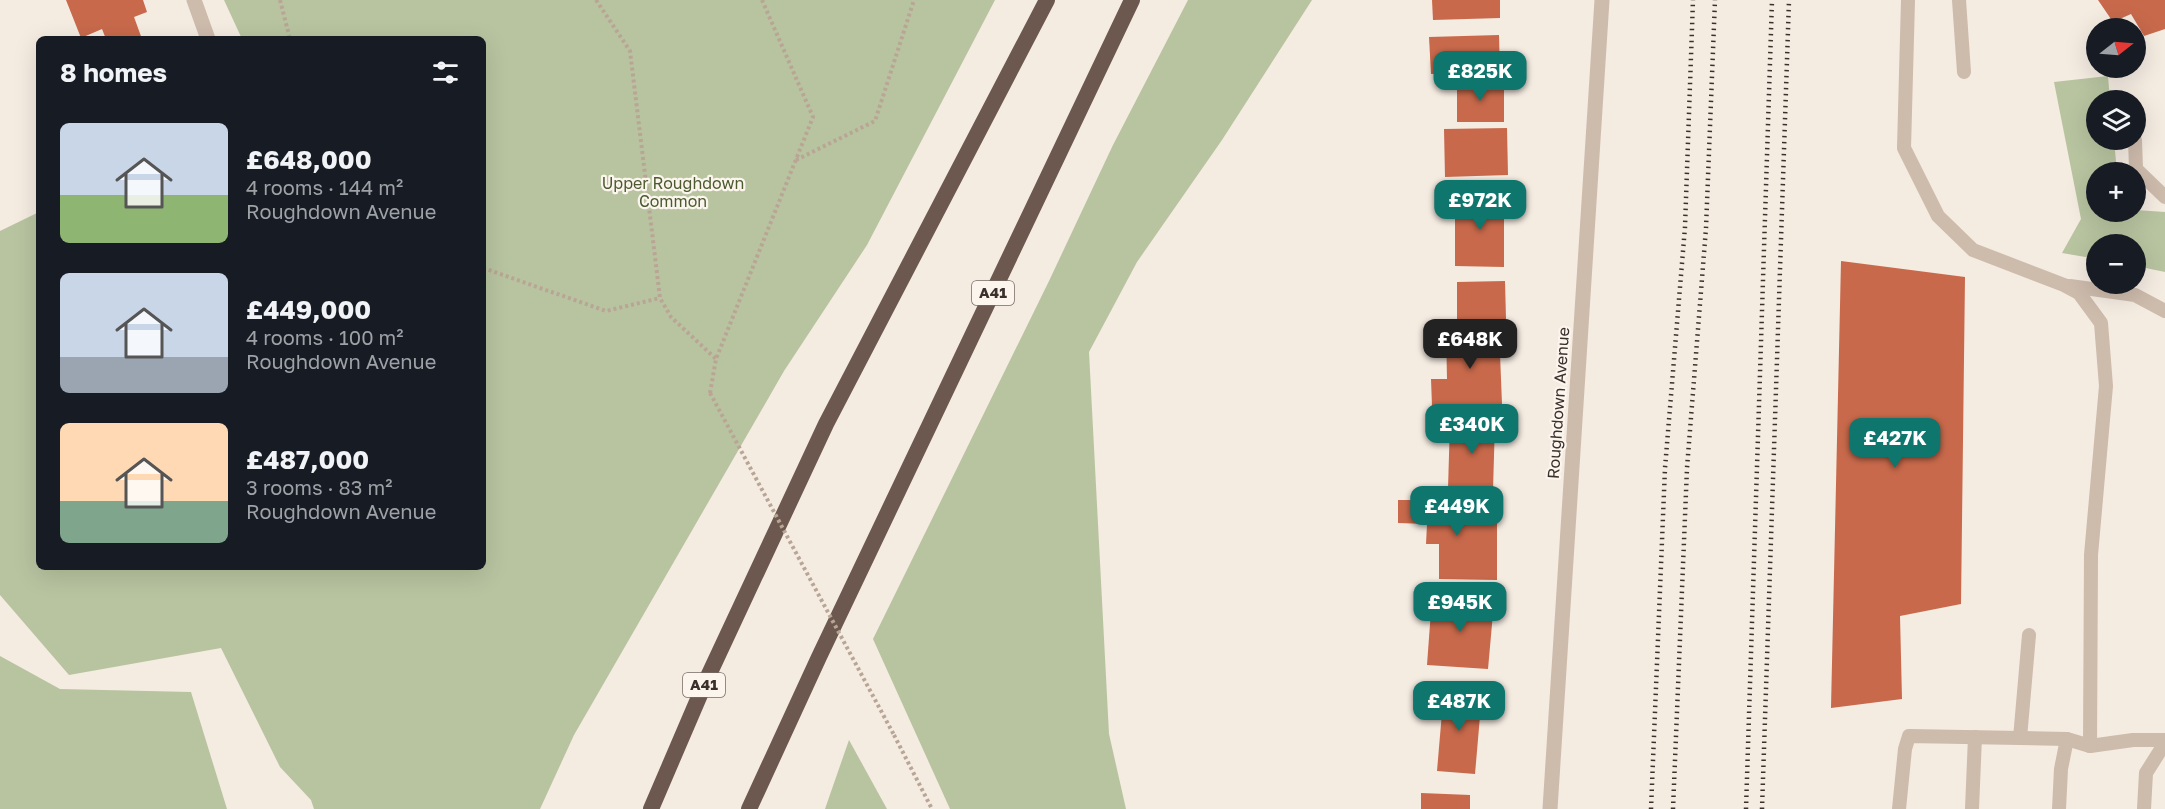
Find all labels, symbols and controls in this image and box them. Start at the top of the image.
north arrow [2086,18,2146,78]
map controls [2086,18,2146,294]
pin: £825K [1438,51,1522,102]
icon: filters [429,56,462,89]
text: 8 homes [60,57,167,88]
text: £825K [1448,58,1512,82]
button: layers [2086,90,2146,150]
text: £648,000 [246,144,372,175]
icon: home [108,147,180,219]
button: + [2086,162,2146,222]
park label: Upper Roughdown Common [602,173,744,211]
text: 4 rooms · 144 m² [246,175,403,199]
pin: £972K [1438,180,1522,231]
text: £972K [1448,187,1512,211]
text: Roughdown Avenue [246,199,436,223]
button: − [2086,234,2146,294]
road number: A41 [972,281,1014,305]
text: £449,000 [246,294,371,325]
icon: home [108,297,180,369]
pin: £648K [1428,319,1512,370]
text: 4 rooms · 100 m² [246,325,404,349]
text: £648K [1437,326,1503,350]
street label: Roughdown Avenue [1543,326,1573,480]
text: Roughdown Avenue [246,349,436,373]
pin: £340K [1430,404,1514,455]
text: £340K [1439,411,1505,435]
pin: £427K [1853,418,1937,469]
text: £427K [1863,425,1927,449]
text: £487,000 [246,444,369,475]
icon: home [108,447,180,519]
text: 3 rooms · 83 m² [246,475,392,499]
pin: £449K [1415,486,1499,537]
text: £449K [1424,493,1490,517]
text: Roughdown Avenue [246,499,436,523]
pin: £945K [1418,582,1502,633]
text: £945K [1427,589,1493,613]
road number: A41 [683,673,725,697]
pin: £487K [1417,681,1501,732]
text: £487K [1427,688,1491,712]

